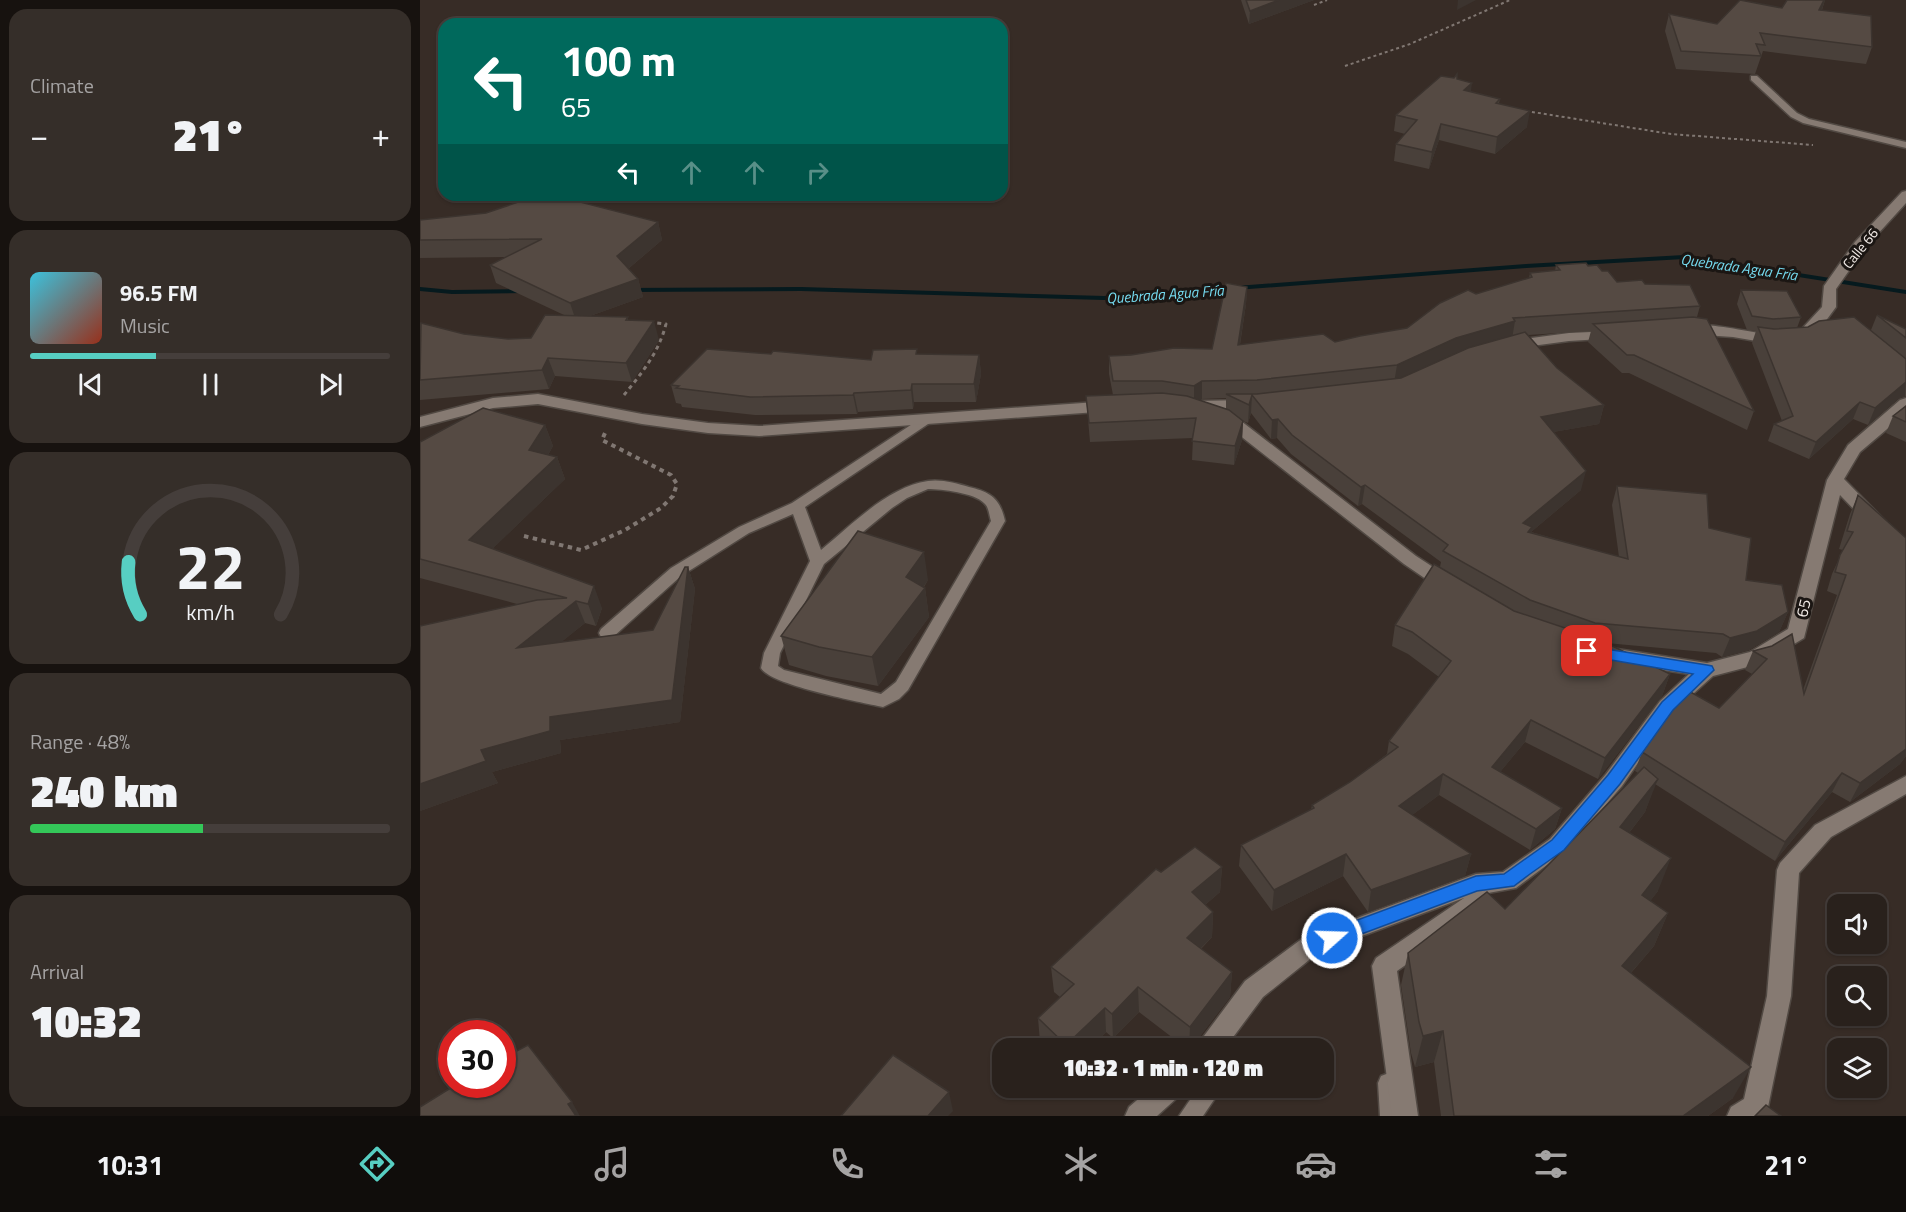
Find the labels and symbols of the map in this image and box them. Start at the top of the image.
street label: Calle 66 [1837,223,1883,273]
water label: Quebrada Agua Fría [1679,247,1800,287]
water label: Quebrada Agua Fría [1106,278,1226,310]
street label: 65 [1789,596,1817,620]
pin [1561,625,1612,676]
position arrow [1300,906,1364,970]
speed limit sign: 30 [438,1020,516,1098]

